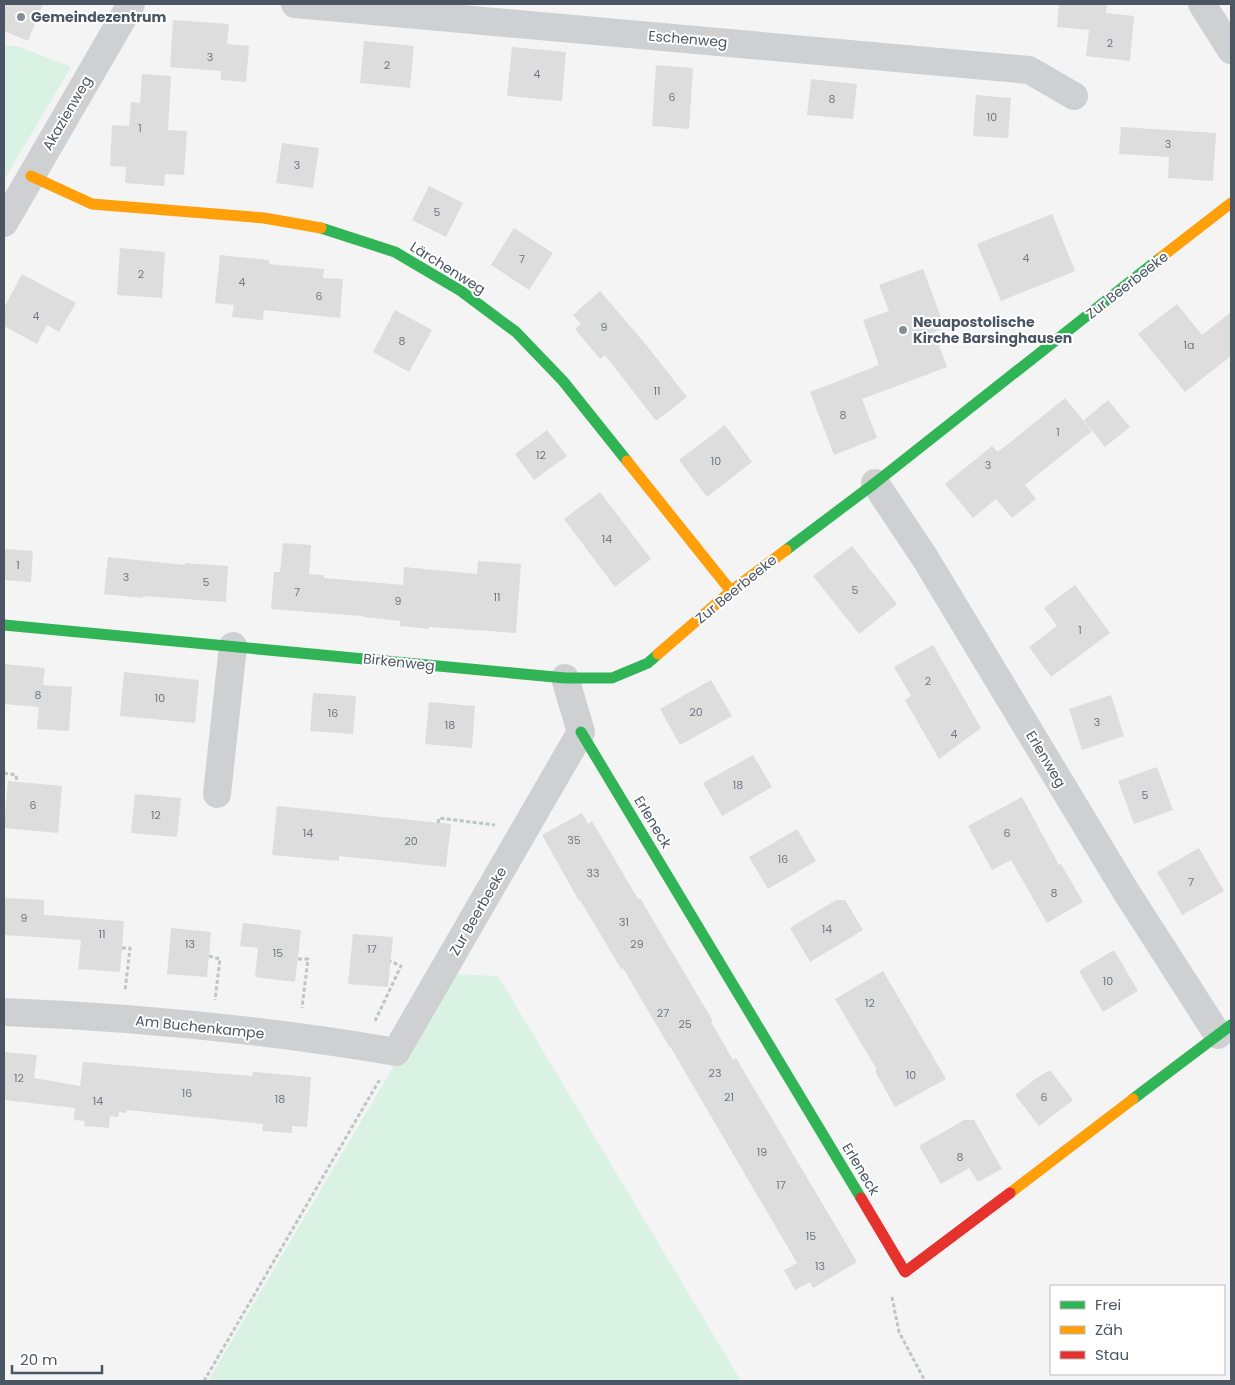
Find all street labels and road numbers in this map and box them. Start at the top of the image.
street label: Eschenweg [648,26,728,52]
street label: Akazienweg [38,72,96,154]
street label: Lärchenweg [406,237,490,299]
street label: Zur Beerbeeke [1082,246,1173,323]
street label: Zur Beerbeeke [691,550,781,628]
street label: Birkenweg [362,648,436,676]
street label: Erlenweg [1021,727,1071,791]
street label: Erleneck [630,792,677,853]
street label: Zur Beerbeeke [444,863,512,959]
street label: Am Buchenkampe [135,1010,266,1044]
street label: Erleneck [838,1139,885,1200]

